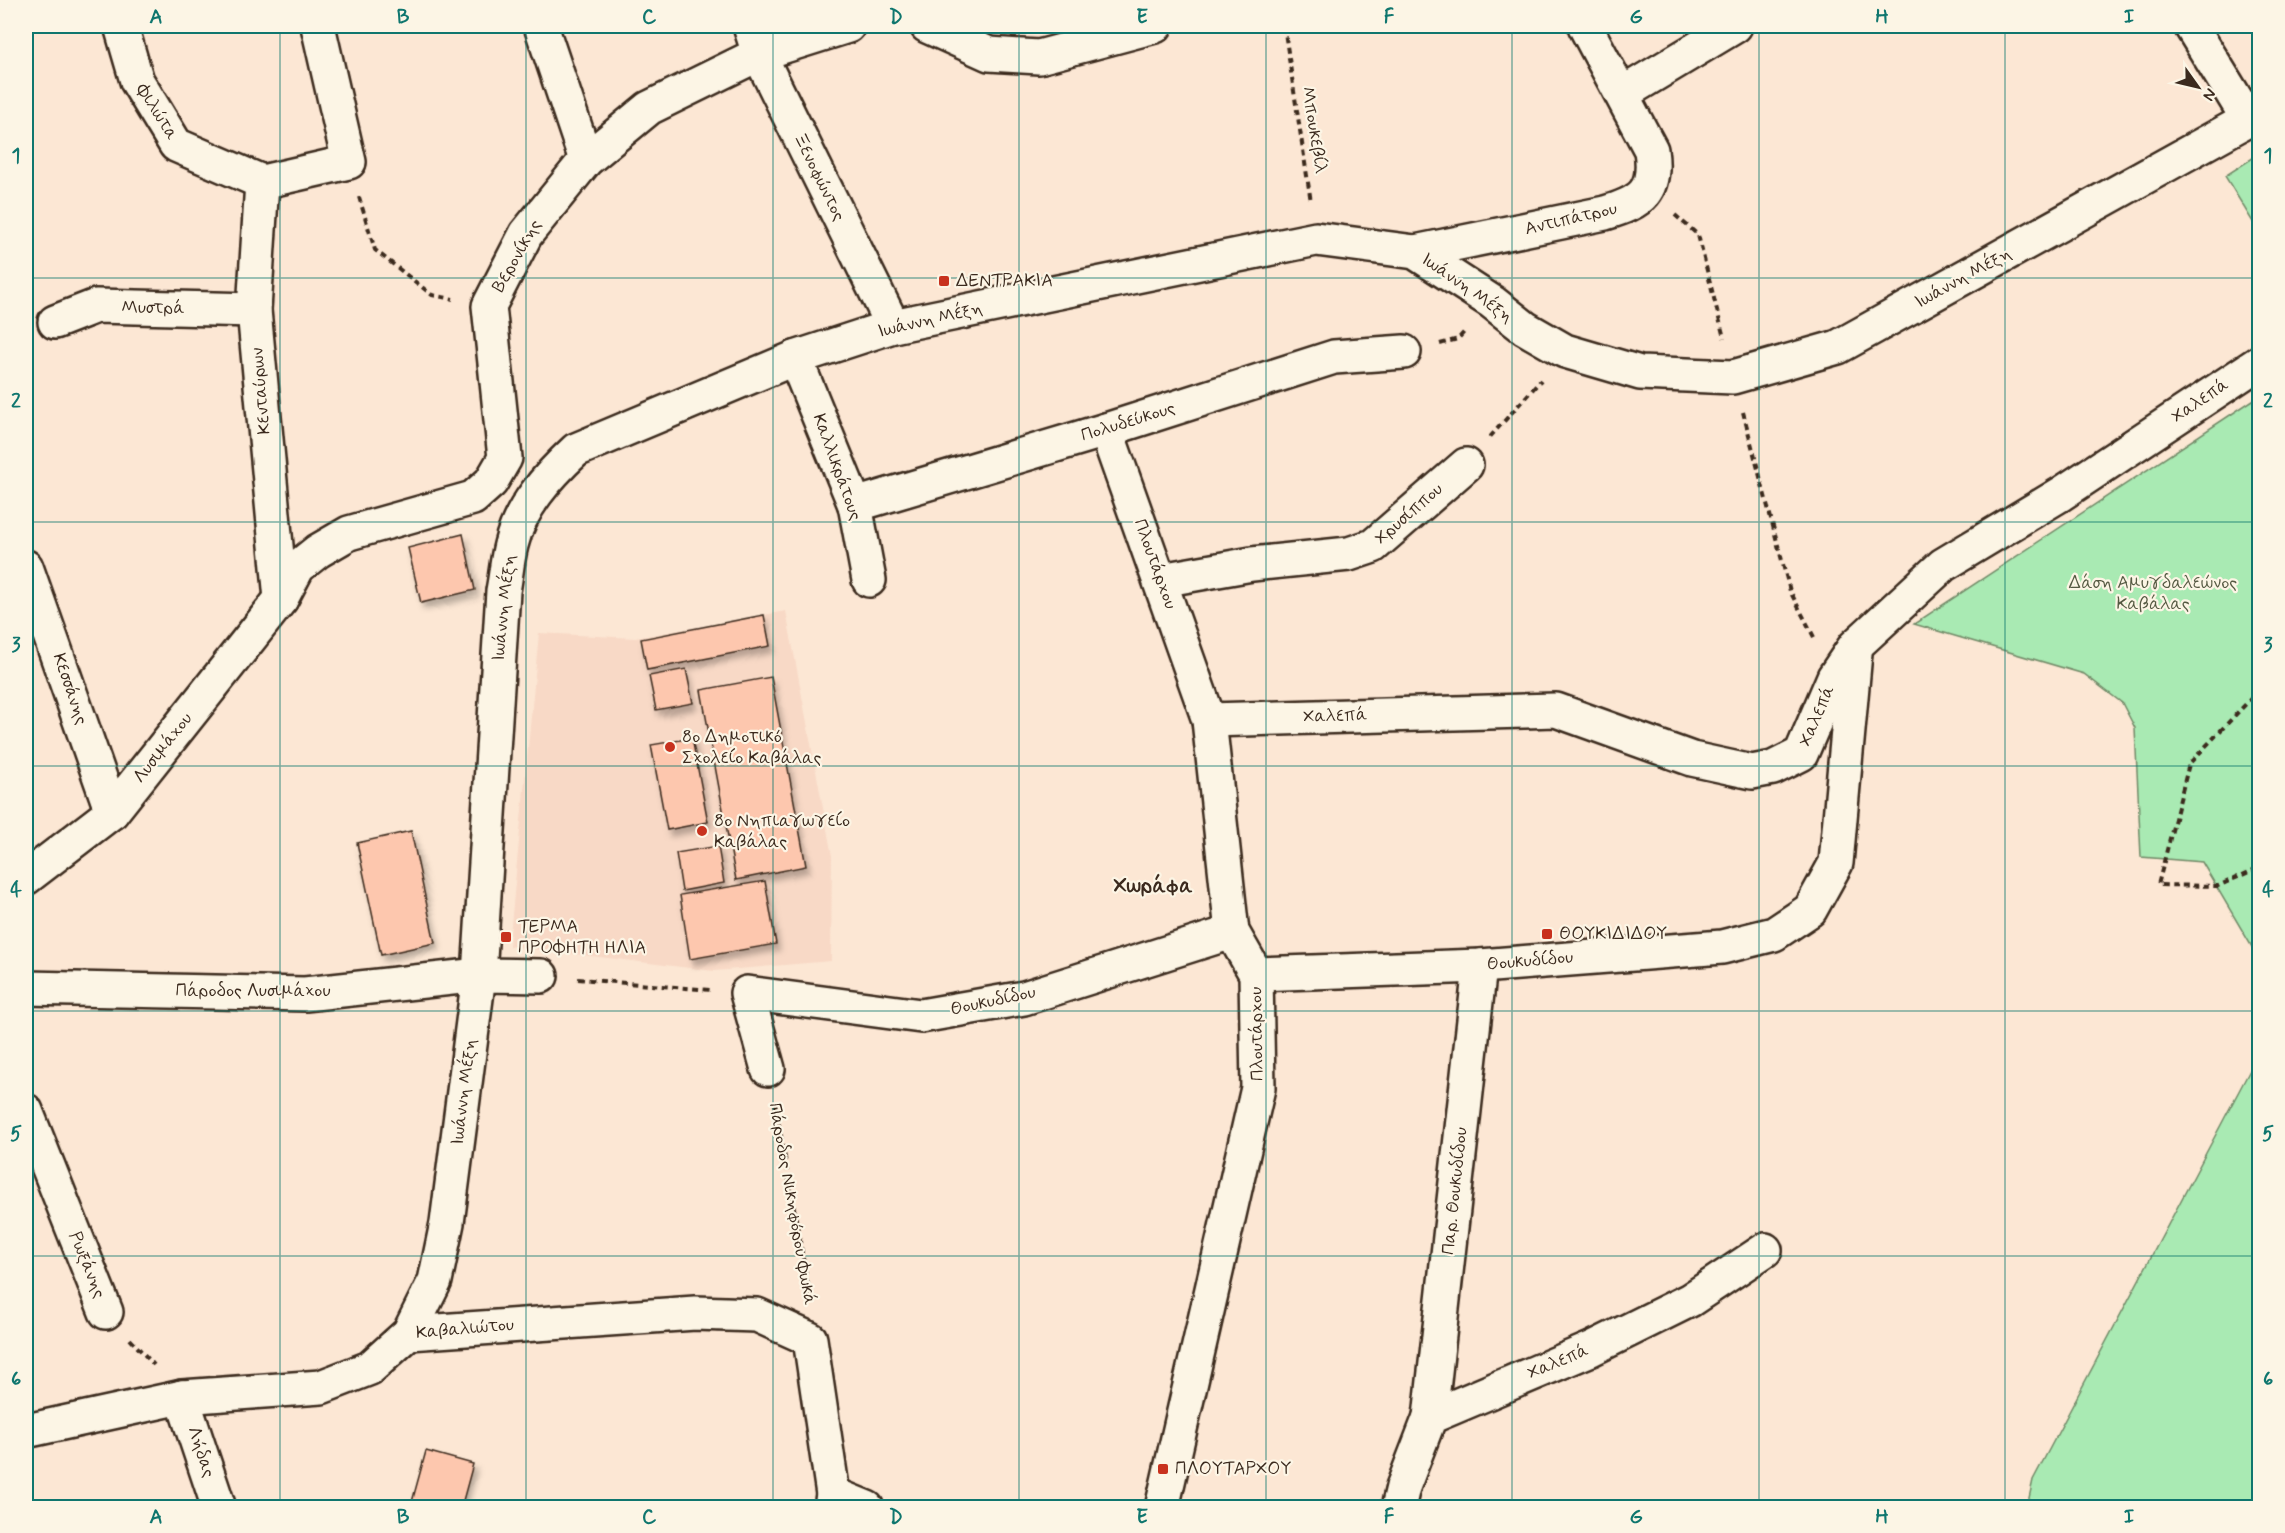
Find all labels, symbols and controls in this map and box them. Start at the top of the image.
text: A [149,4,163,31]
text: B [397,4,410,31]
text: C [642,4,657,31]
text: D [889,4,903,31]
text: E [1136,4,1148,31]
text: F [1384,4,1395,31]
text: G [1629,4,1643,31]
text: H [1875,4,1889,31]
text: I [2124,4,2134,31]
north arrow [2168,57,2228,117]
street label: Φιλώτα [130,79,184,145]
text: N [2198,84,2221,105]
street label: Μπουκεβίλ [1295,85,1333,175]
street label: Ξενοφώντος [787,129,851,225]
text: 1 [12,143,20,170]
text: 1 [2264,143,2272,170]
street label: Αντιπάτρου [1522,197,1620,241]
street label: Βερονίκης [487,215,548,297]
street label: Ιωάννη Μέξη [1910,241,2016,314]
street label: Ιωάννη Μέξη [1416,247,1518,329]
place label: ΔΕΝΤΡΑΚΙΑ [956,269,1053,293]
marker: ΔΕΝΤΡΑΚΙΑ [937,274,951,288]
street label: Μυστρά [121,295,185,321]
street label: Ιωάννη Μέξη [875,295,985,344]
street label: Κενταύρων [245,347,277,435]
street label: Χαλεπά [2167,373,2233,429]
text: 2 [11,388,21,415]
text: 2 [2263,388,2273,415]
street label: Πολυδεύκους [1078,396,1178,448]
street label: Καλλικράτους [807,410,867,524]
street label: Χρυσίππου [1370,478,1448,550]
street label: Πλουτάρχου [1128,516,1182,612]
street label: Ιωάννη Μέξη [485,553,522,662]
park label: Δάση Αμυγδαλεώνος Καβάλας [2069,571,2237,616]
text: 3 [11,632,21,659]
text: 3 [2263,632,2273,659]
street label: Κεσσάνης [47,650,93,728]
street label: Χαλεπά [1793,682,1841,750]
street label: Χαλεπά [1303,703,1367,729]
street label: Λυσιμάχου [128,708,198,788]
place label: 8ο Δημοτικό Σχολείο Καβάλας [682,725,821,770]
marker: 8ο Δημοτικό Σχολείο Καβάλας [663,740,677,754]
place label: 8ο Νηπιαγωγείο Καβάλας [714,809,850,854]
marker: 8ο Νηπιαγωγείο Καβάλας [695,824,709,838]
district label: Χωράφα [1113,872,1193,900]
text: 4 [10,877,22,904]
text: 4 [2262,877,2274,904]
place label: ΤΕΡΜΑ ΠΡΟΦΗΤΗ ΗΛΙΑ [518,915,646,960]
place label: ΘΟΥΚΙΔΙΔΟΥ [1559,922,1667,946]
marker: ΘΟΥΚΙΔΙΔΟΥ [1540,927,1554,941]
marker: ΤΕΡΜΑ ΠΡΟΦΗΤΗ ΗΛΙΑ [499,930,513,944]
street label: Θουκυδίδου [1486,945,1574,977]
street label: Πάροδος Λυσιμάχου [175,979,331,1003]
street label: Θουκυδίδου [948,980,1038,1022]
street label: Πλουτάρχου [1244,987,1270,1081]
street label: Ιωάννη Μέξη [445,1037,482,1147]
street label: Πάροδος Νικηφόρου Φωκά [762,1101,822,1307]
text: 5 [10,1121,22,1148]
text: 5 [2262,1121,2274,1148]
street label: Παρ. Θουκυδίδου [1436,1126,1474,1256]
street label: Ρωξάνης [63,1228,111,1302]
street label: Καβαλιώτου [415,1313,515,1345]
street label: Χαλεπά [1524,1338,1592,1386]
text: 6 [11,1366,21,1393]
text: 6 [2263,1366,2273,1393]
street label: Λήδας [181,1423,221,1481]
place label: ΠΛΟΥΤΑΡΧΟΥ [1175,1457,1291,1481]
marker: ΠΛΟΥΤΑΡΧΟΥ [1156,1462,1170,1476]
text: A [149,1504,163,1531]
text: B [397,1504,410,1531]
text: C [642,1504,657,1531]
text: D [889,1504,903,1531]
text: E [1136,1504,1148,1531]
text: F [1384,1504,1395,1531]
text: G [1629,1504,1643,1531]
text: H [1875,1504,1889,1531]
text: I [2124,1504,2134,1531]

